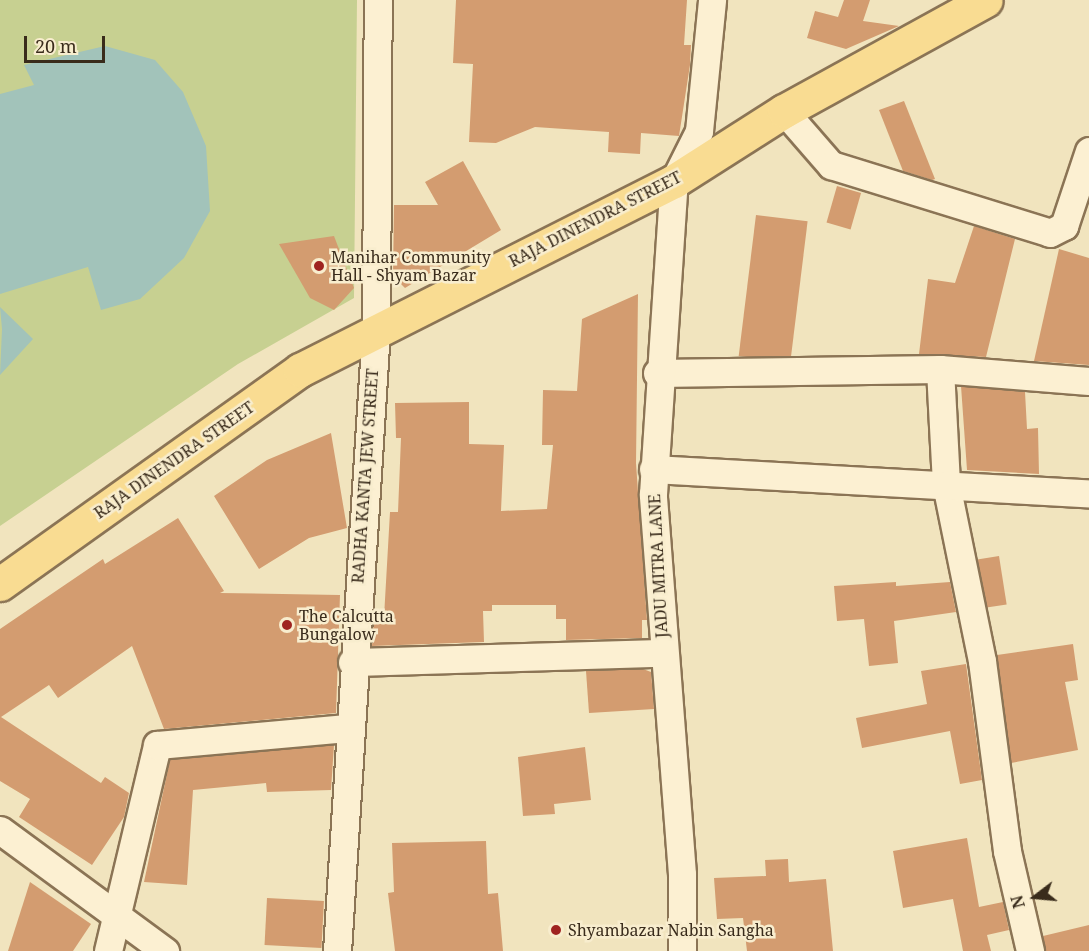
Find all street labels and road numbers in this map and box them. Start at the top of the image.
street label: RAJA DINENDRA STREET [506,167,684,271]
street label: RADHA KANTA JEW STREET [348,368,382,584]
street label: RAJA DINENDRA STREET [90,397,258,523]
street label: JADU MITRA LANE [645,493,671,639]

